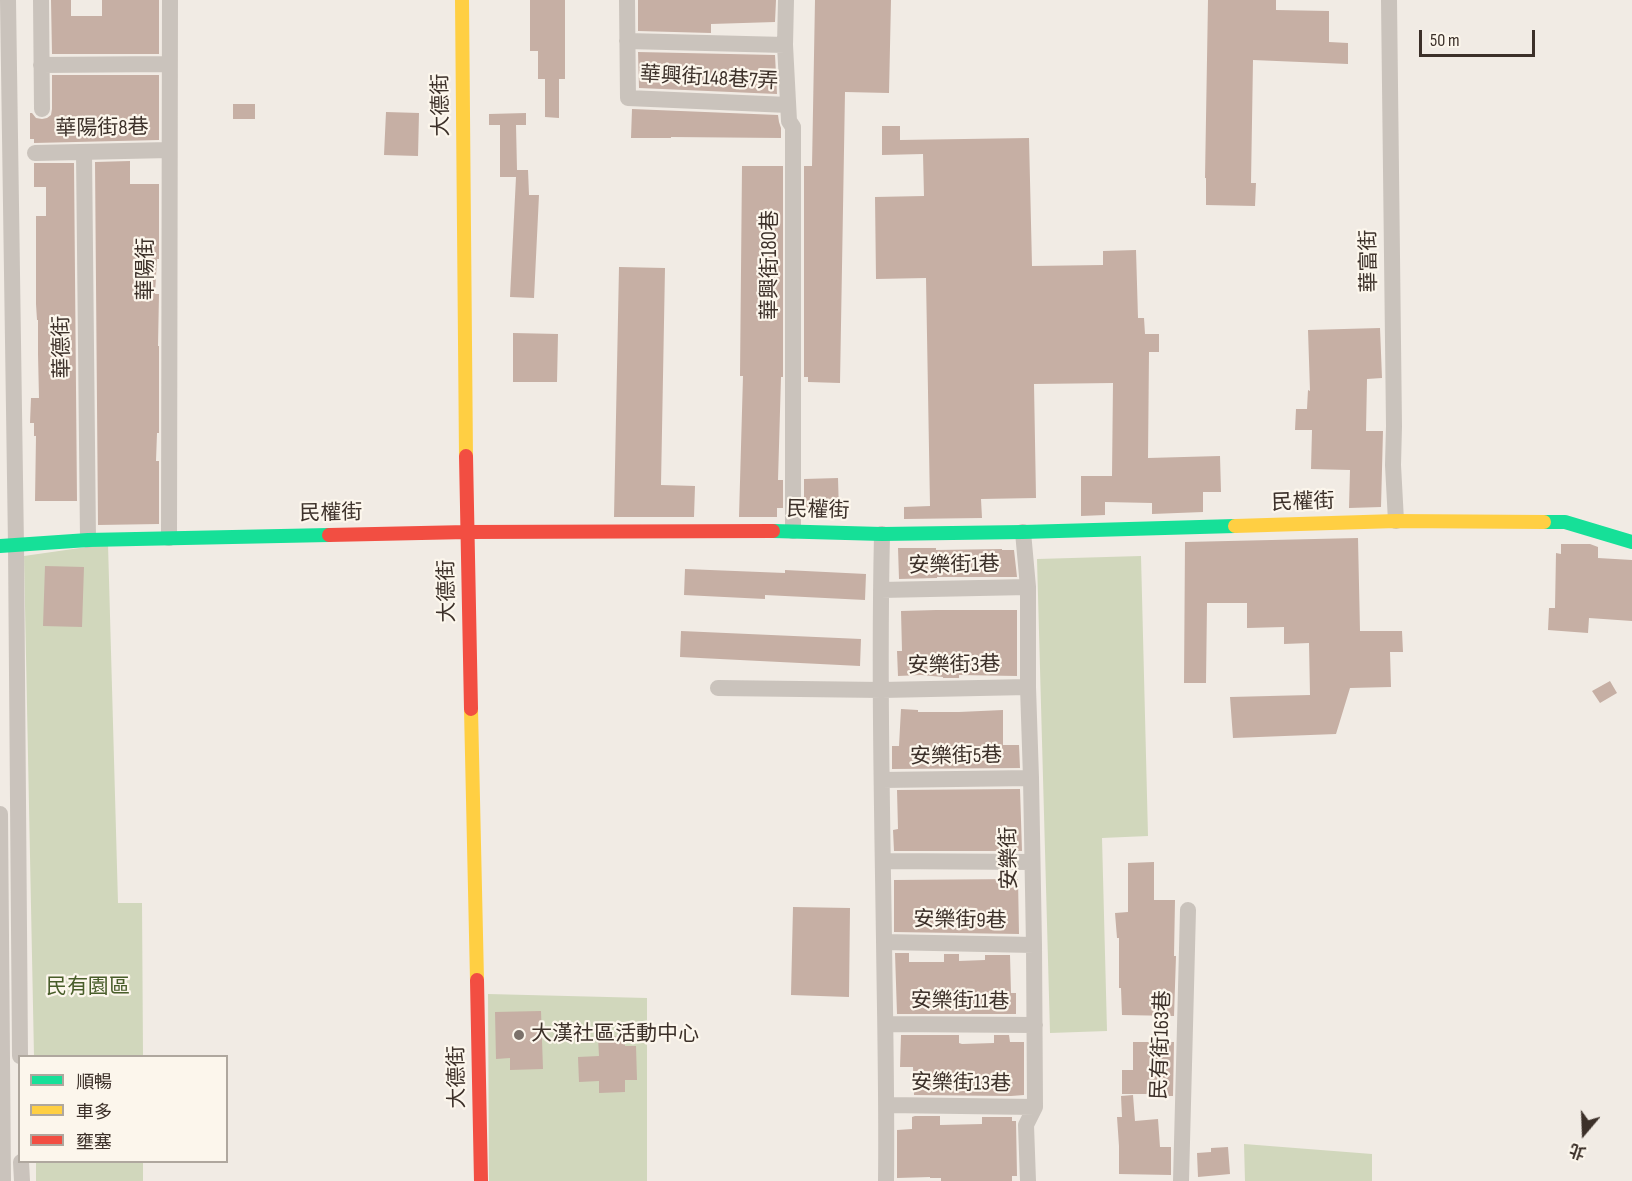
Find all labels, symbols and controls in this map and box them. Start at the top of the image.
scale bar [1422,18,1538,56]
text: 50 m [1430,30,1460,51]
street label: 華興街148巷7弄 [639,63,779,95]
street label: 大德街 [429,73,455,137]
street label: 華陽街8巷 [55,116,149,142]
street label: 華興街180巷 [758,210,784,320]
street label: 華富街 [1357,229,1383,293]
street label: 華陽街 [134,238,160,300]
street label: 華德街 [50,315,76,379]
street label: 民權街 [1271,489,1335,517]
street label: 民權街 [786,497,850,525]
street label: 民權街 [299,501,363,527]
street label: 安樂街1巷 [908,553,1000,579]
street label: 大德街 [435,559,461,623]
street label: 安樂街3巷 [907,653,1001,679]
street label: 安樂街5巷 [910,744,1002,770]
street label: 安樂街 [997,826,1023,890]
street label: 安樂街9巷 [913,908,1007,934]
park label: 民有園區 [46,975,130,1001]
street label: 安樂街11巷 [910,989,1010,1015]
street label: 民有街163巷 [1147,990,1177,1100]
place label: 大漢社區活動中心 [531,1022,699,1048]
marker: 大漢社區活動中心 [512,1028,526,1042]
street label: 大德街 [445,1045,471,1109]
legend [18,1055,228,1163]
street label: 安樂街13巷 [911,1071,1011,1097]
text: 順暢 [76,1072,112,1093]
text: 車多 [76,1102,112,1123]
north arrow [1554,1103,1614,1163]
text: 壅塞 [76,1132,112,1153]
text: 北 [1567,1139,1589,1162]

